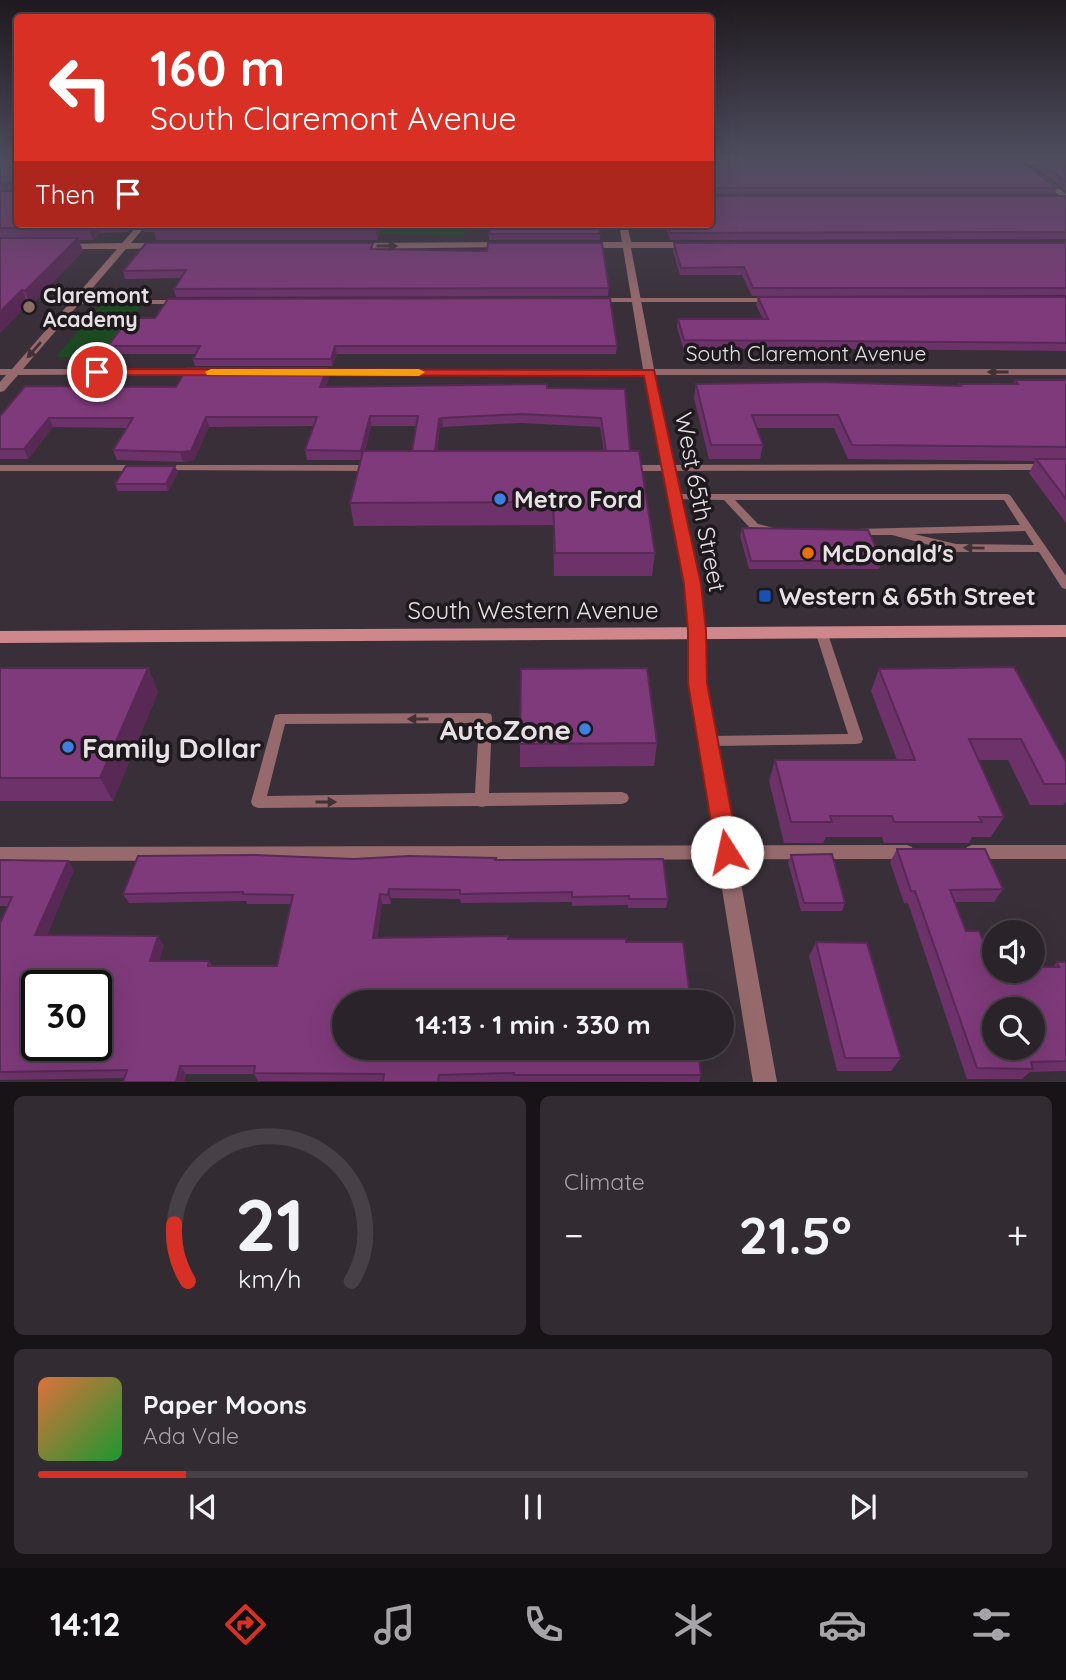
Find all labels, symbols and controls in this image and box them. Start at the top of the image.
text: 160 m [150,37,285,98]
icon: left [35,42,126,133]
text: South Claremont Avenue [150,98,517,138]
icon: arrive [109,175,147,213]
text: Then [35,178,95,211]
one-way arrow [376,240,398,252]
place label: Claremont Academy [43,282,150,332]
marker: Claremont Academy [21,299,37,315]
street label: South Claremont Avenue [686,340,926,366]
one-way arrow [27,341,42,358]
pin [67,342,127,402]
icon: arrive [78,353,116,391]
one-way arrow [987,366,1009,378]
street label: West 65th Street [669,410,733,594]
place label: Metro Ford [514,484,642,514]
marker: Metro Ford [492,491,508,507]
place label: McDonald's [822,538,954,568]
one-way arrow [963,542,985,554]
marker: McDonald's [800,545,816,561]
place label: Western & 65th Street [779,581,1036,611]
marker: Western & 65th Street [757,588,773,604]
street label: South Western Avenue [408,595,658,625]
place label: AutoZone [440,712,571,747]
one-way arrow [407,713,429,725]
marker: AutoZone [577,721,593,737]
place label: Family Dollar [82,730,261,765]
marker: Family Dollar [60,739,76,755]
one-way arrow [315,796,337,808]
position arrow [690,815,764,889]
map controls [982,920,1045,1060]
button: sound [982,920,1045,983]
speed limit sign: 30 [21,970,112,1061]
button: search [982,997,1045,1060]
text: 14:13 · 1 min · 330 m [415,1008,651,1041]
text: Climate [564,1167,645,1196]
text: 21 [235,1179,305,1270]
text: 21.5° [739,1202,852,1267]
text: − [564,1211,584,1259]
text: + [1007,1211,1028,1259]
text: km/h [238,1263,302,1294]
text: Paper Moons [143,1388,307,1421]
text: Ada Vale [143,1421,239,1450]
icon: previous [184,1488,222,1526]
icon: pause [514,1488,552,1526]
icon: next [844,1488,882,1526]
icon: directions [221,1600,270,1649]
icon: music [370,1600,419,1649]
icon: phone [519,1600,568,1649]
icon: climate [669,1600,718,1649]
icon: car [818,1600,867,1649]
icon: filters [967,1600,1016,1649]
text: 14:12 [50,1604,121,1644]

